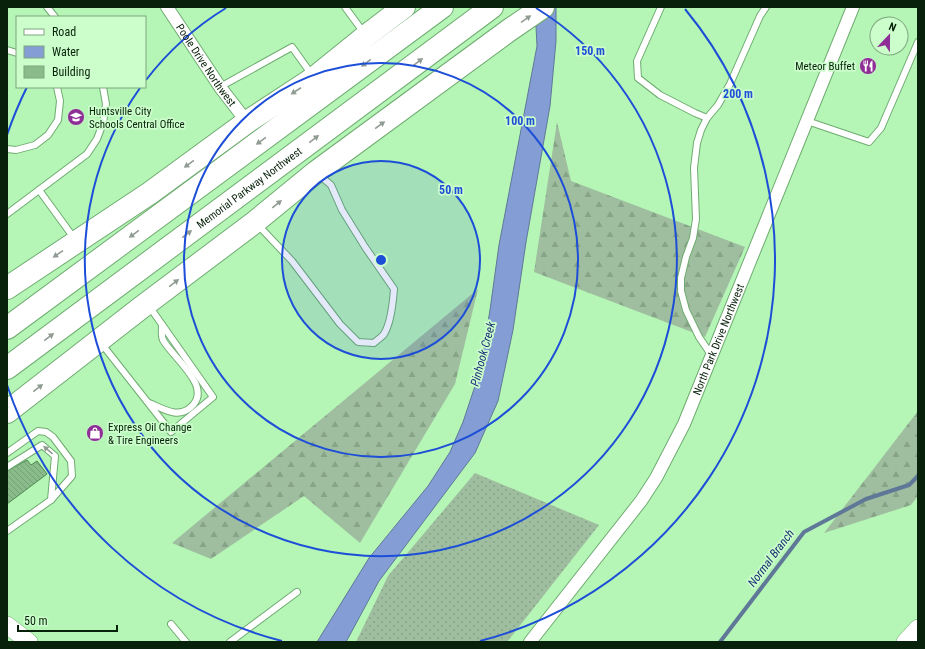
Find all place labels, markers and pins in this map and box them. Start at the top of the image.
restaurant icon: Meteor Buffet [858,56,878,76]
place label: Meteor Buffet [795,60,855,73]
place label: Huntsville City Schools Central Office [89,105,185,131]
school or university icon: Huntsville City Schools Central Office [66,107,86,127]
centre of rings [374,253,388,267]
place label: Express Oil Change & Tire Engineers [108,421,192,447]
shop icon: Express Oil Change & Tire Engineers [85,423,105,443]

